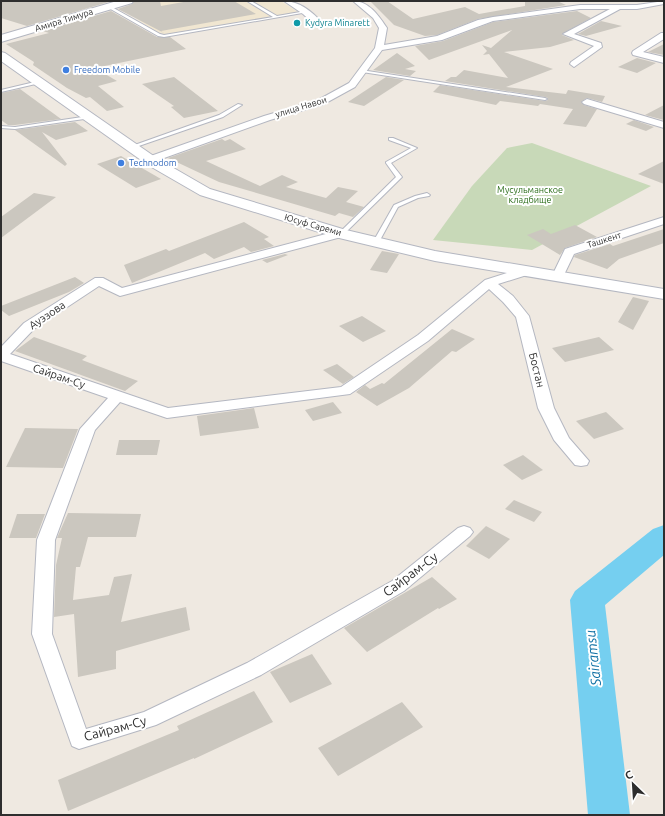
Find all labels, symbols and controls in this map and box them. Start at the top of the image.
street label: Амира Тимура [34,6,94,34]
marker: Kydyra Minarett [292,18,302,28]
place label: Kydyra Minarett [305,18,370,28]
marker: Freedom Mobile [61,65,71,75]
place label: Freedom Mobile [74,65,140,75]
street label: улица Навои [274,94,328,120]
marker: Technodom [116,158,126,168]
place label: Technodom [129,158,177,168]
park label: Мусульманское кладбище [497,185,563,205]
street label: Юсуф Сареми [283,212,343,238]
street label: Ташкент [586,230,622,250]
street label: Ауэзова [27,299,67,331]
street label: Бостан [527,351,547,389]
street label: Сайрам-Су [31,361,87,391]
street label: Сайрам-Су [380,549,440,599]
water label: Sairamsu [582,629,604,688]
street label: Сайрам-Су [82,713,148,743]
north arrow [613,764,653,804]
text: С [623,768,634,782]

